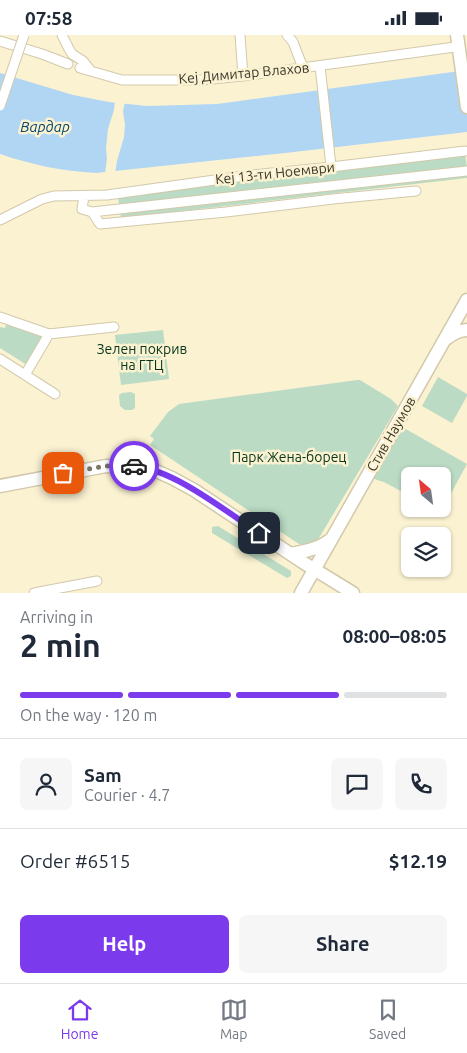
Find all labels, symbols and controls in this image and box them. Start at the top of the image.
text: 07:58 [25,7,73,29]
street label: Кеј Димитар Влахов [178,59,310,87]
water label: Вардар [20,118,70,135]
street label: Кеј 13-ти Ноември [214,159,336,187]
park label: Зелен покрив на ГТЦ [97,341,187,373]
street label: Стив Наумов [363,394,419,474]
courier [109,441,159,491]
park label: Парк Жена-борец [232,449,347,465]
pin [42,452,84,494]
icon: car [120,452,148,480]
icon: bag [49,459,77,487]
north arrow [401,467,451,517]
map controls [401,467,451,577]
pin [238,512,280,554]
icon: home [245,519,273,547]
button: layers [401,527,451,577]
text: Arriving in [20,608,93,626]
text: 08:00–08:05 [342,625,447,647]
text: 2 min [20,627,101,663]
text: On the way · 120 m [20,706,157,724]
button: person [20,758,72,810]
button: chat [331,758,383,810]
button: phone [395,758,447,810]
text: Sam [84,764,122,786]
text: Courier · 4.7 [84,786,170,804]
text: Order #6515 [20,850,130,872]
text: $12.19 [389,850,447,872]
button: Help [20,915,229,973]
button: Share [239,915,447,973]
tab: Home [61,996,98,1042]
tab: Map [220,996,248,1042]
tab: Saved [369,996,406,1042]

